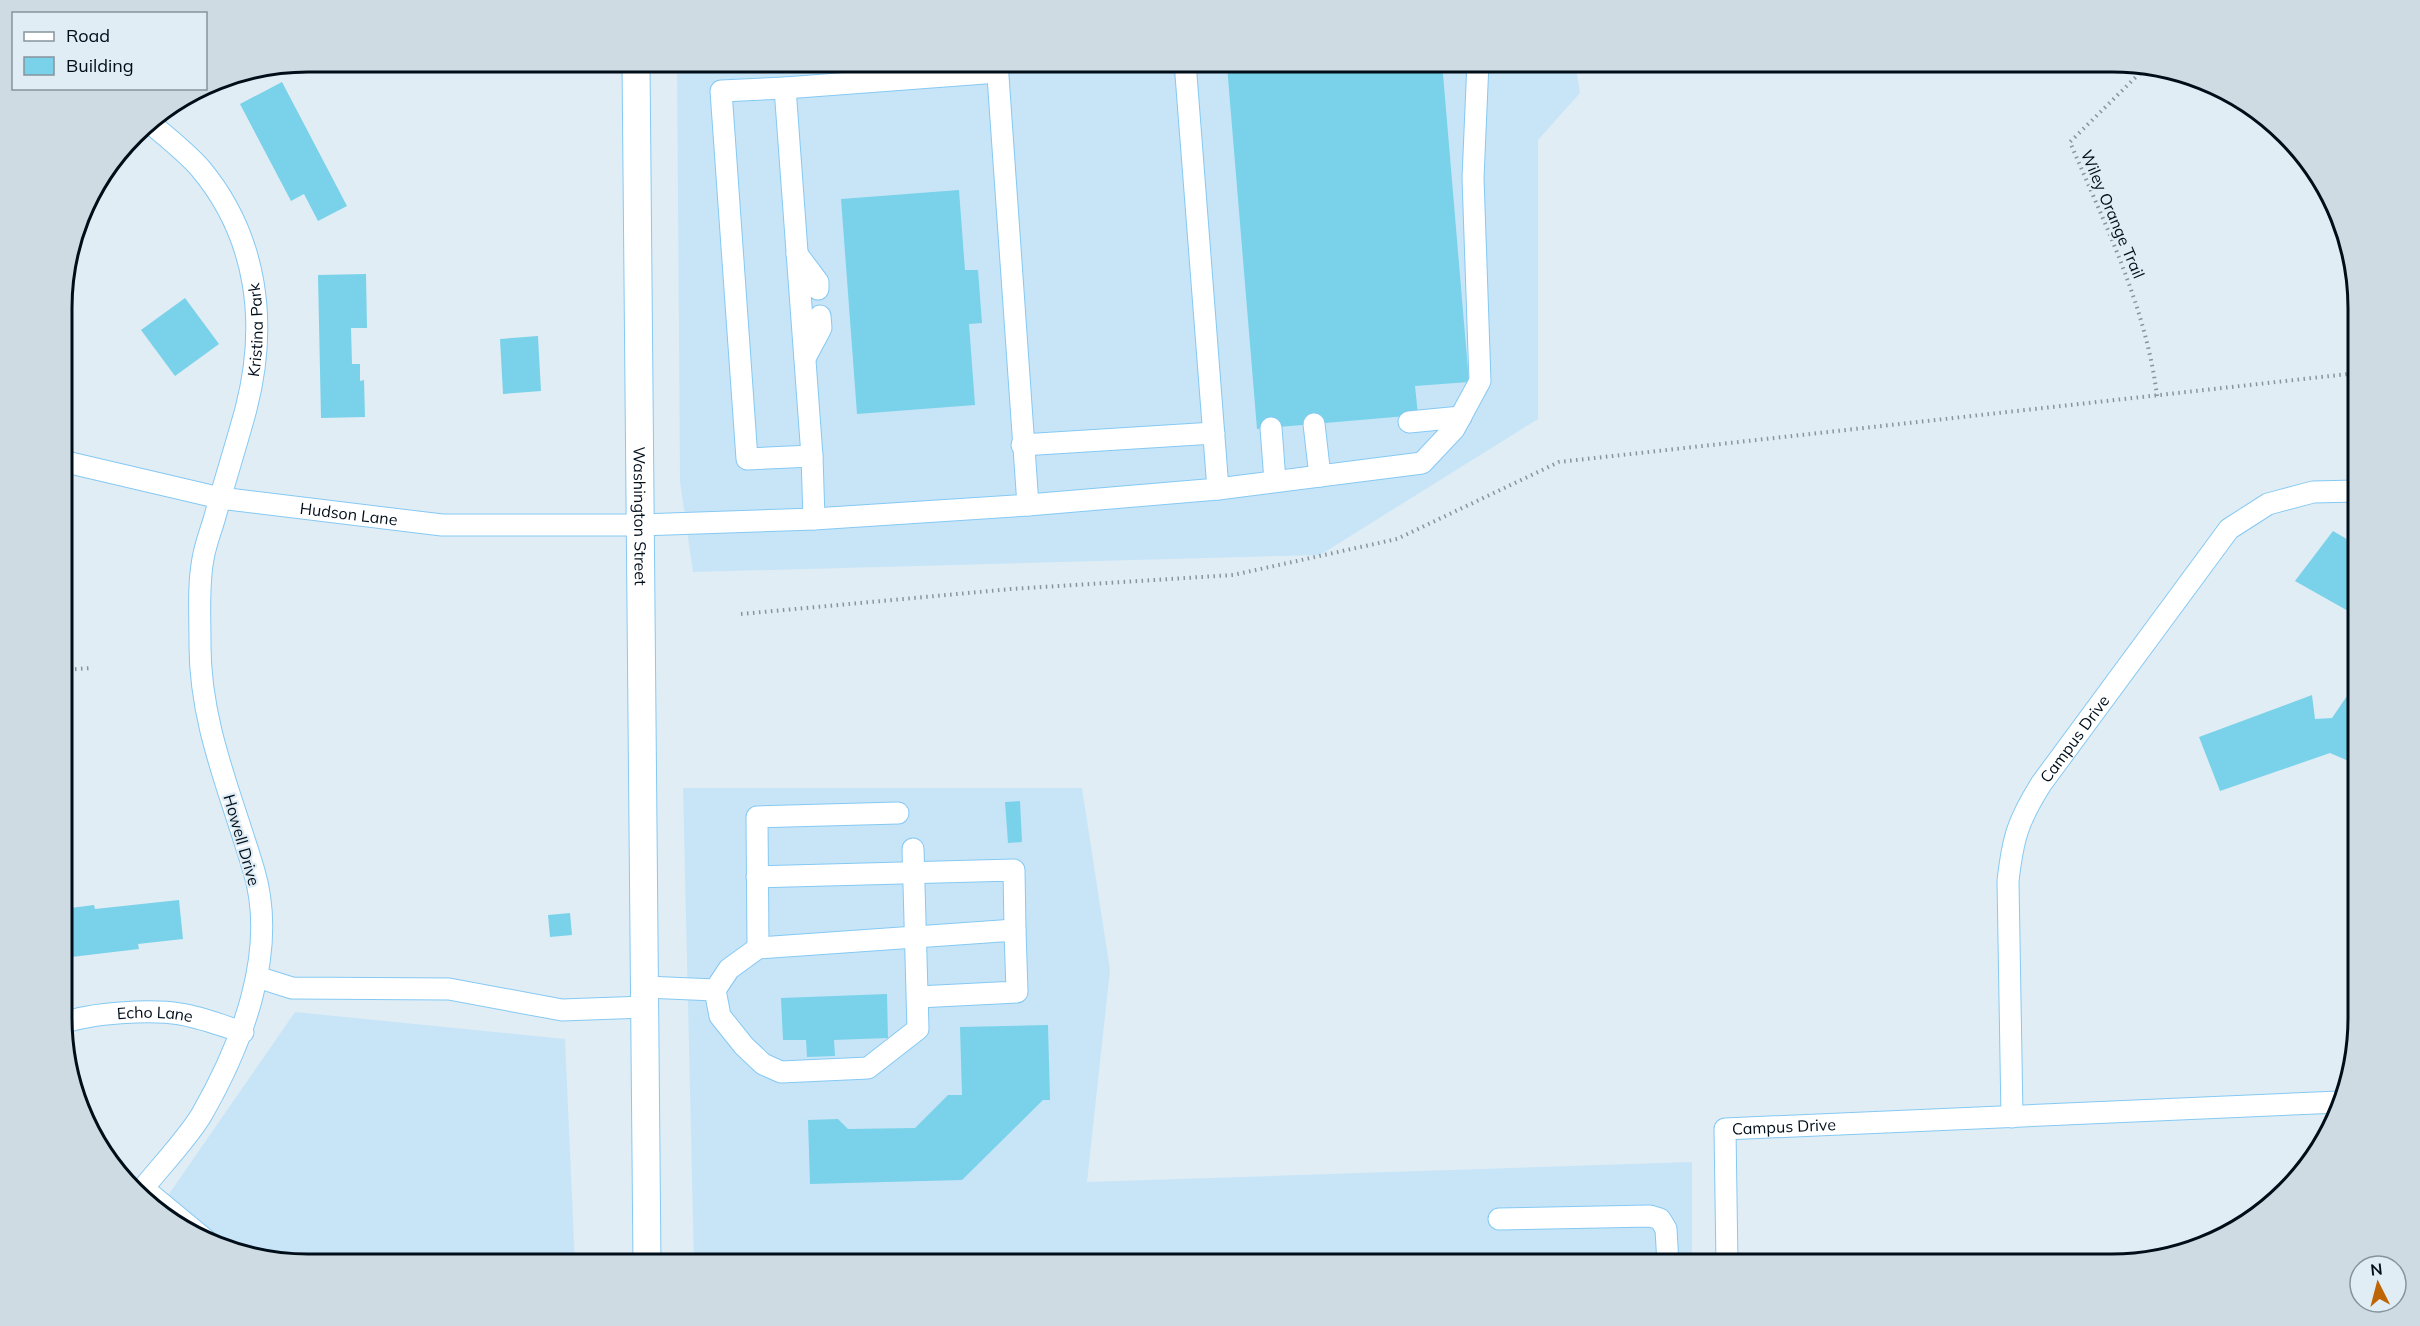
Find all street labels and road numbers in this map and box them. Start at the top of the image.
street label: Wiley Orange Trail [2077,147,2149,281]
street label: Kristina Park [243,281,267,378]
street label: Washington Street [630,446,651,586]
street label: Hudson Lane [299,498,399,530]
street label: Campus Drive [2035,691,2113,786]
street label: Howell Drive [219,792,265,888]
street label: Echo Lane [116,1002,195,1026]
street label: Campus Drive [1732,1114,1836,1139]

